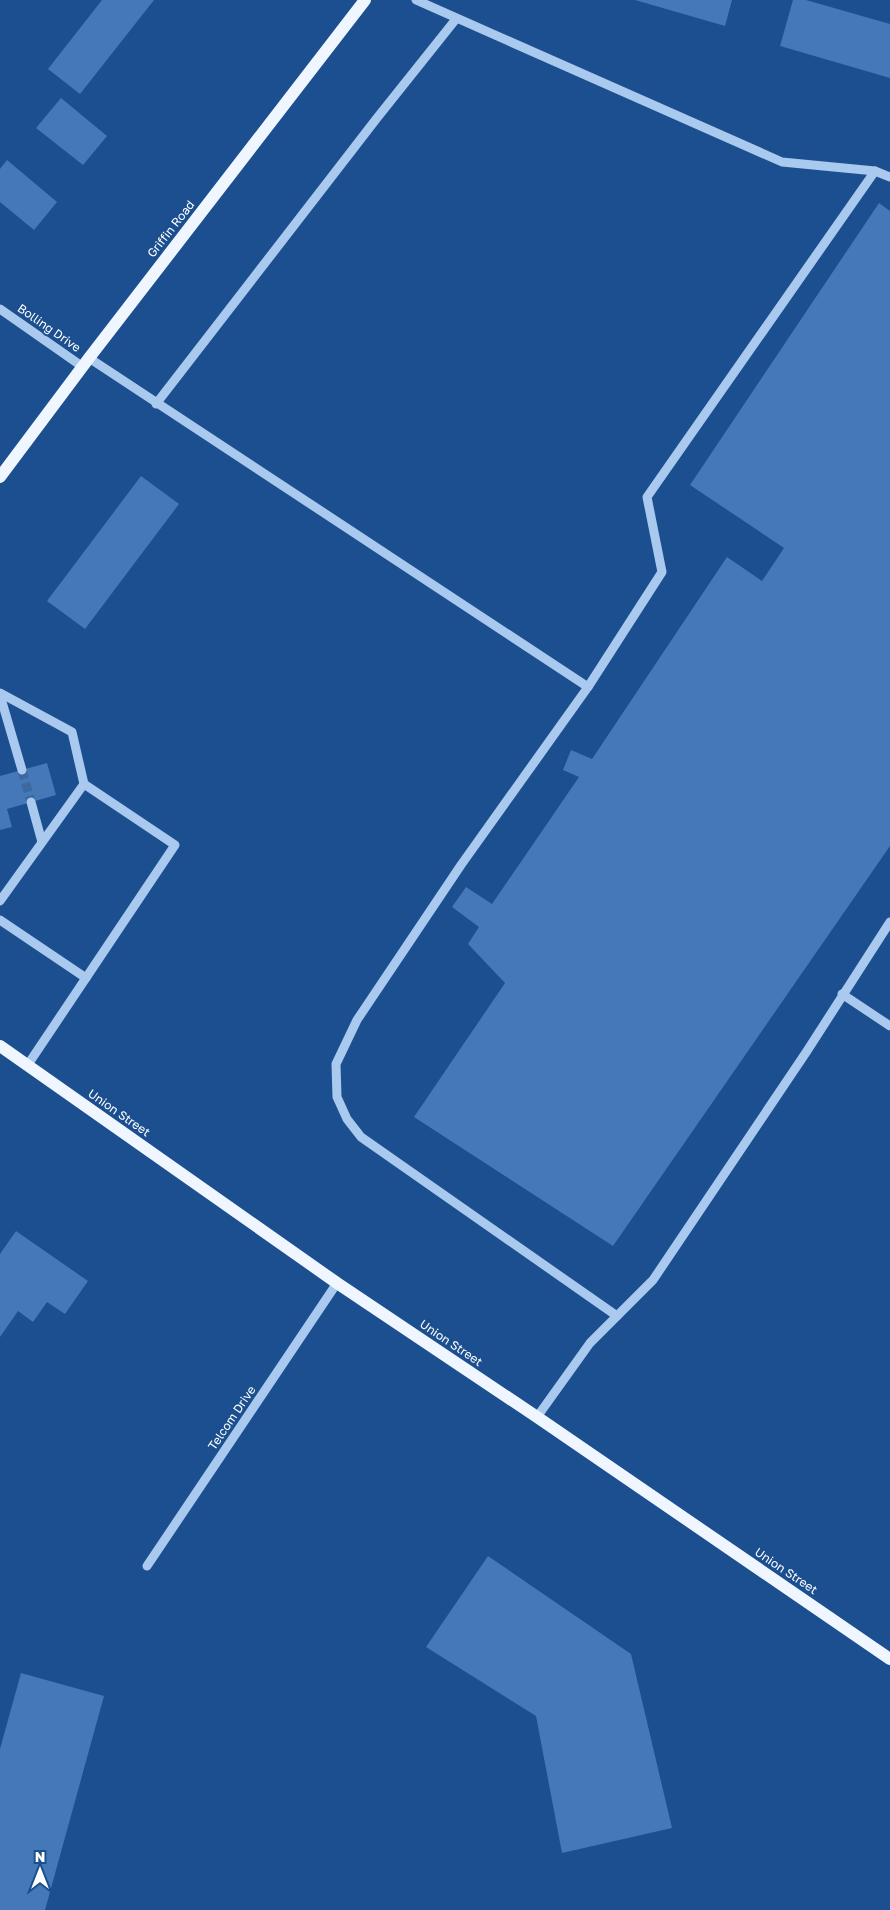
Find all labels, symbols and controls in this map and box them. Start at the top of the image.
street label: Griffin Road [144,197,198,260]
street label: Bolling Drive [15,300,84,355]
street label: Union Street [85,1086,153,1140]
street label: Union Street [417,1316,486,1369]
street label: Telcom Drive [205,1383,259,1453]
street label: Union Street [752,1544,821,1597]
north arrow [15,1845,65,1895]
text: N [35,1848,45,1865]

